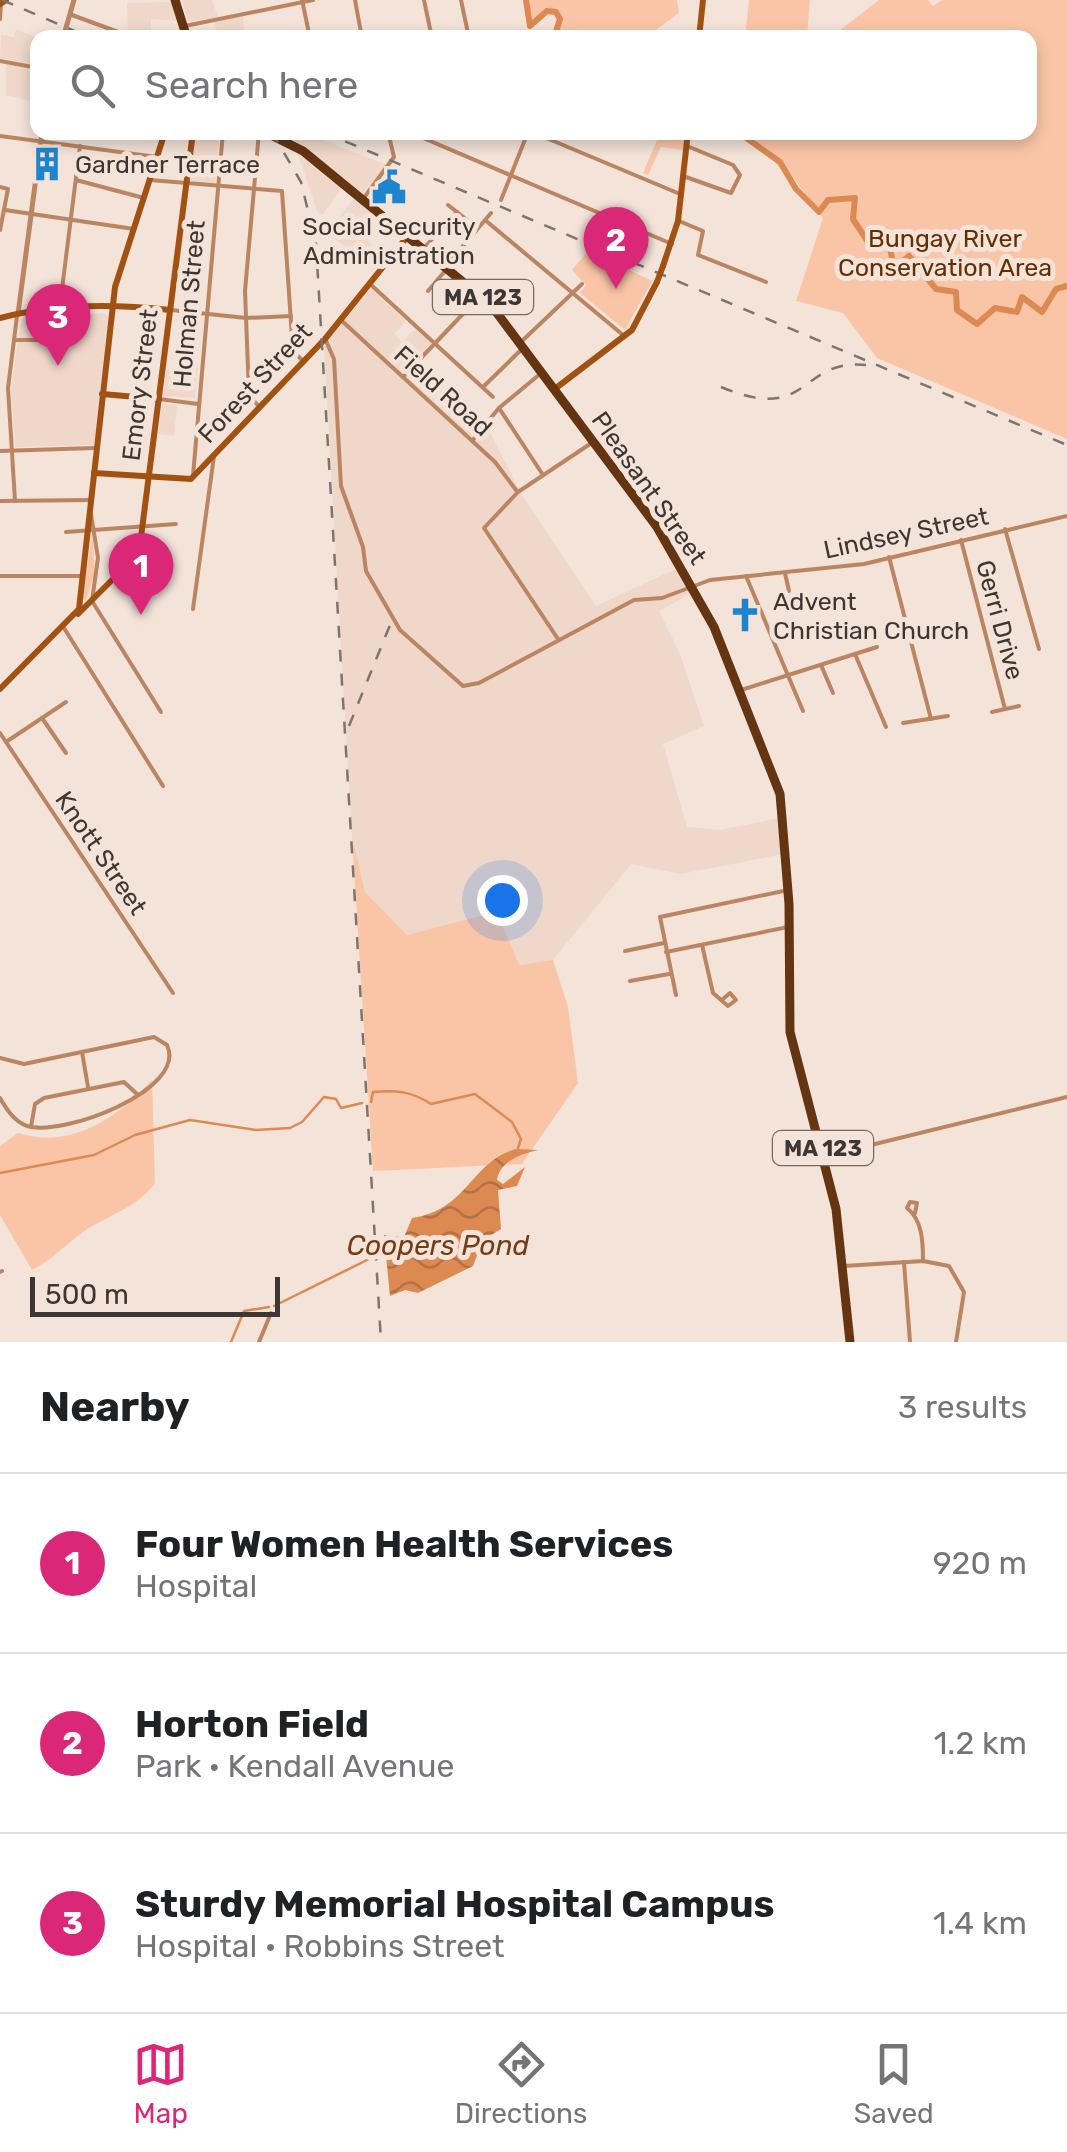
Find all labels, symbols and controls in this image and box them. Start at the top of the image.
search box [30,30,1037,140]
icon: search [65,58,120,113]
text: Search here [145,62,358,108]
building icon: Gardner Terrace [28,145,66,183]
place label: Gardner Terrace [75,150,260,179]
public building icon: Social Security Administration [370,168,408,206]
pin: 2 [584,206,648,289]
place label: Social Security Administration [302,212,476,270]
street label: Holman Street [167,219,211,389]
park label: Bungay River Conservation Area [838,224,1052,282]
road number: MA 123 [433,280,533,314]
pin: 3 [26,284,90,366]
street label: Emory Street [116,307,164,463]
street label: Forest Street [192,317,318,449]
street label: Field Road [388,340,498,442]
street label: Pleasant Street [586,406,713,570]
street label: Lindsey Street [821,501,991,565]
pin: 1 [108,532,174,615]
street label: Gerri Drive [970,557,1030,683]
place label: Advent Christian Church [773,587,969,645]
church icon: Advent Christian Church [726,596,764,634]
street label: Knott Street [49,786,153,920]
your location [477,875,528,926]
road number: MA 123 [773,1131,873,1165]
water label: Coopers Pond [347,1229,530,1262]
scale bar [30,1272,280,1316]
text: 500 m [45,1278,129,1311]
text: Nearby [40,1382,190,1432]
text: 3 results [898,1388,1027,1426]
text: Four Women Health Services [135,1521,673,1567]
text: 1 [65,1544,80,1582]
text: 920 m [933,1544,1027,1582]
text: Hospital [135,1567,257,1605]
text: Horton Field [135,1701,369,1747]
text: 2 [62,1724,83,1762]
text: 1.2 km [934,1724,1027,1762]
text: Park · Kendall Avenue [135,1747,454,1785]
text: Sturdy Memorial Hospital Campus [135,1881,775,1927]
text: 3 [62,1904,83,1942]
text: 1.4 km [933,1904,1027,1942]
text: Hospital · Robbins Street [135,1927,505,1965]
tab: Map [133,2037,188,2130]
tab: Directions [455,2037,587,2130]
tab: Saved [854,2037,934,2130]

